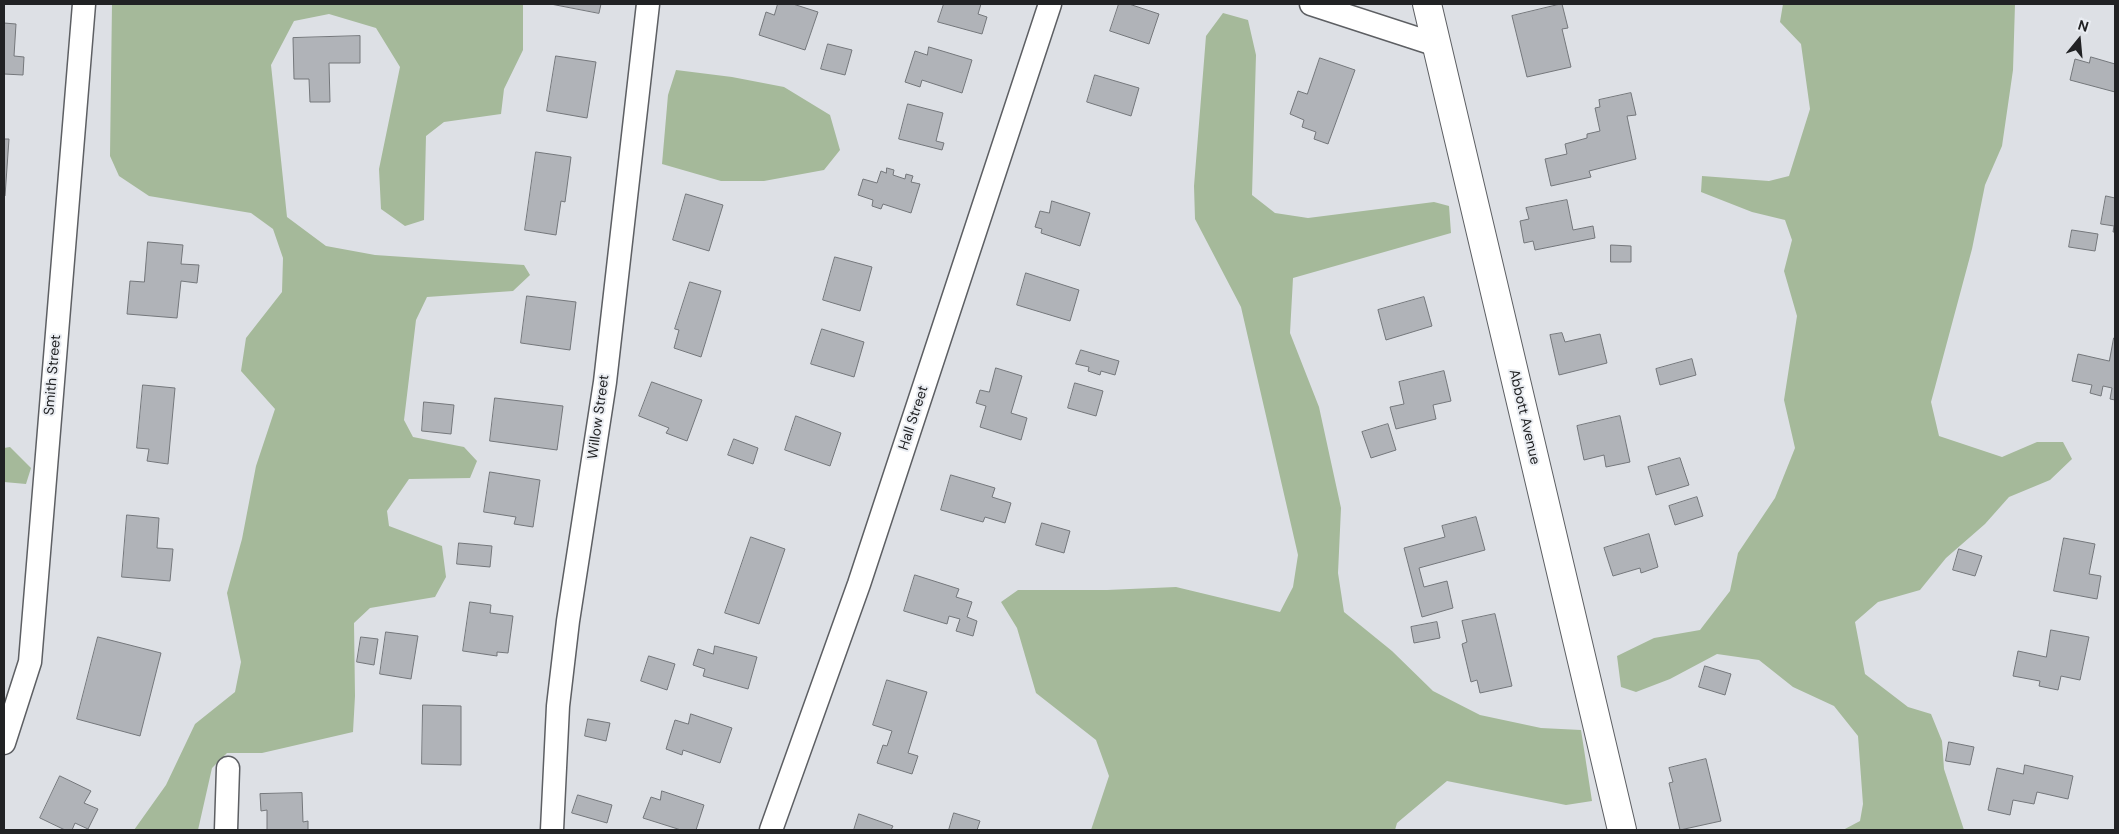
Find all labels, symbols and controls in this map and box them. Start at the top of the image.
north arrow [2054,15,2104,65]
text: N [2076,16,2091,36]
street label: Smith Street [41,334,65,416]
street label: Abbott Avenue [1505,368,1543,466]
street label: Willow Street [585,374,613,460]
street label: Hall Street [896,384,932,452]

